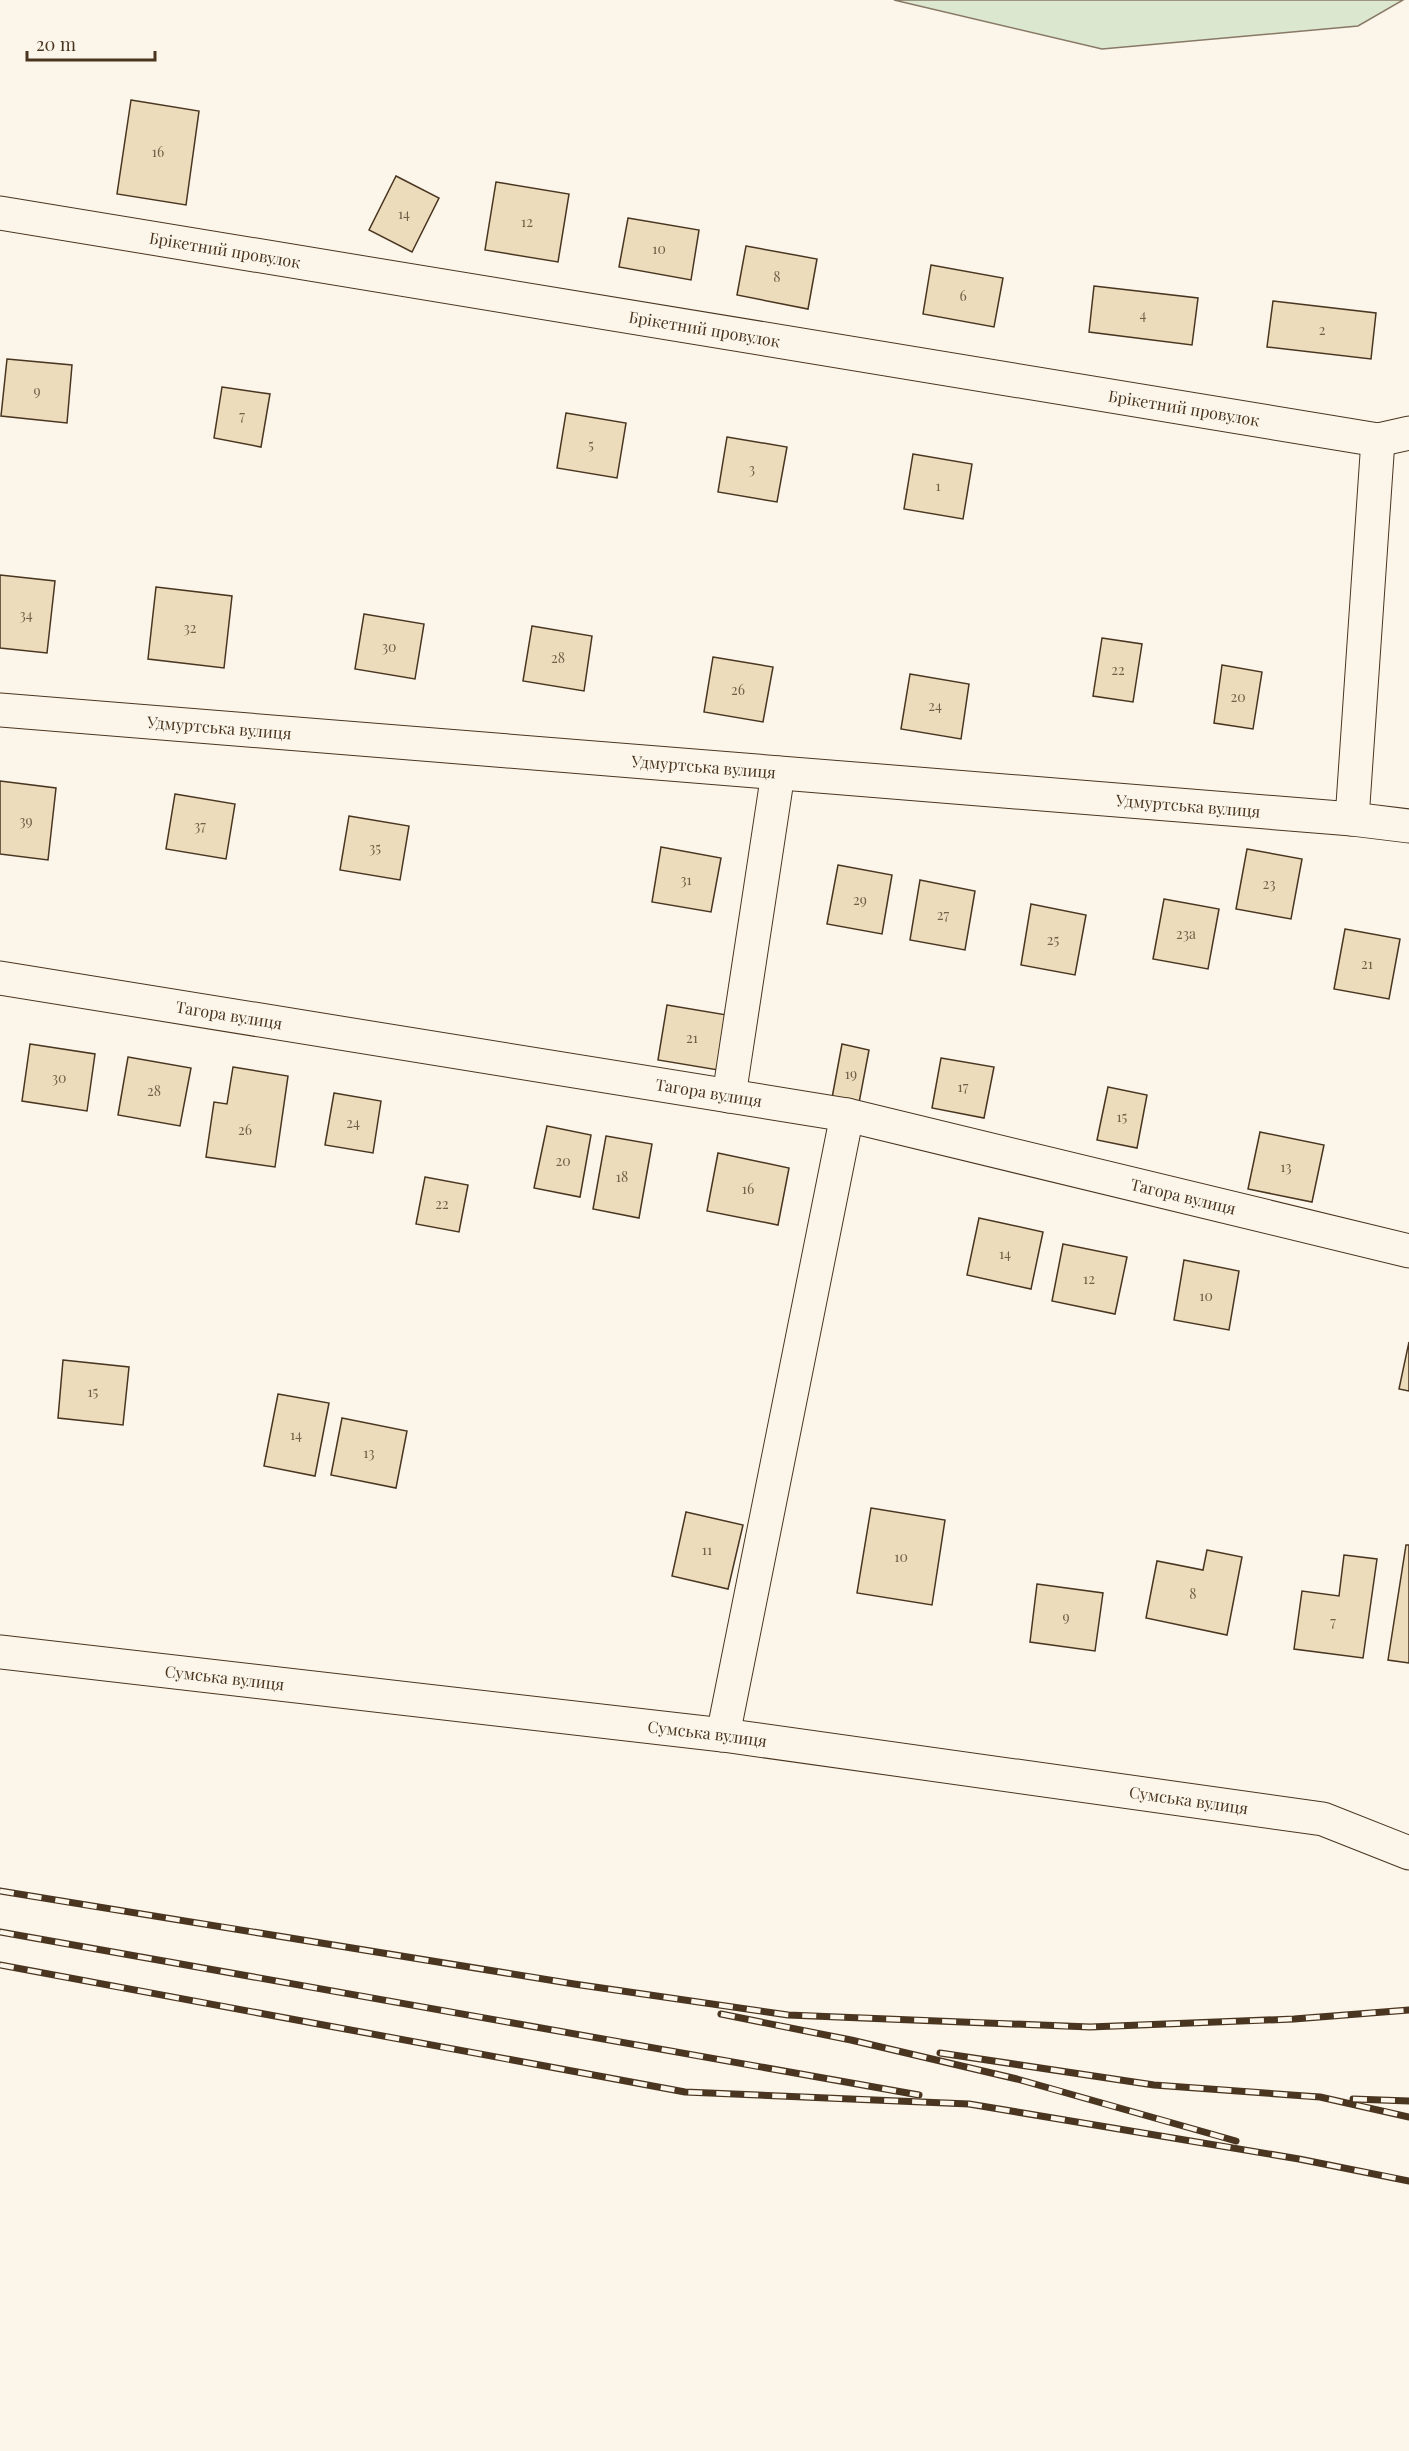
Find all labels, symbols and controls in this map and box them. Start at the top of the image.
scale bar [27,24,154,62]
text: 20 m [36,32,76,56]
house number: 16 [152,142,164,161]
house number: 14 [398,204,410,223]
house number: 12 [521,212,533,231]
street label: Брiкетний провулок [148,227,302,272]
house number: 10 [652,239,666,258]
house number: 8 [773,267,781,286]
house number: 6 [959,286,967,305]
house number: 4 [1140,305,1147,324]
street label: Брiкетний провулок [627,306,782,351]
house number: 2 [1319,320,1326,339]
house number: 9 [33,381,41,400]
street label: Брiкетний провулок [1107,385,1261,430]
house number: 7 [239,406,245,425]
house number: 5 [588,435,594,454]
house number: 3 [749,459,755,478]
house number: 1 [935,476,941,495]
house number: 34 [19,605,33,624]
house number: 32 [183,618,197,637]
house number: 30 [382,637,396,656]
house number: 28 [551,648,565,667]
house number: 22 [1111,660,1125,679]
house number: 26 [731,680,745,699]
house number: 20 [1230,687,1246,706]
house number: 24 [928,696,942,715]
street label: Удмуртська вулиця [145,711,293,743]
street label: Удмуртська вулиця [630,750,777,783]
street label: Удмуртська вулиця [1114,789,1262,822]
house number: 39 [19,811,33,830]
house number: 37 [194,816,206,835]
house number: 35 [369,838,381,857]
house number: 31 [680,870,692,889]
house number: 23 [1262,874,1276,893]
house number: 29 [853,890,867,909]
house number: 27 [937,905,950,924]
house number: 23а [1176,924,1196,943]
house number: 25 [1047,930,1059,949]
house number: 21 [1361,954,1373,973]
street label: Тагора вулиця [174,996,284,1034]
house number: 21 [686,1028,698,1047]
house number: 19 [845,1064,857,1083]
house number: 30 [52,1068,66,1087]
street label: Тагора вулиця [654,1073,764,1111]
house number: 17 [958,1077,969,1096]
house number: 28 [147,1081,161,1100]
house number: 15 [1117,1107,1128,1126]
house number: 24 [346,1113,360,1132]
house number: 26 [238,1120,252,1139]
house number: 20 [555,1151,571,1170]
house number: 13 [1280,1157,1292,1176]
house number: 18 [616,1167,628,1186]
street label: Тагора вулиця [1129,1173,1239,1219]
house number: 16 [742,1179,754,1198]
house number: 22 [435,1194,449,1213]
house number: 14 [999,1244,1011,1263]
house number: 12 [1083,1269,1095,1288]
house number: 10 [1199,1286,1213,1305]
house number: 15 [88,1382,99,1401]
house number: 14 [290,1425,302,1444]
house number: 13 [363,1443,375,1462]
house number: 11 [702,1540,712,1559]
house number: 10 [894,1547,908,1566]
house number: 8 [1189,1584,1197,1603]
house number: 9 [1062,1607,1070,1626]
house number: 7 [1330,1612,1336,1631]
street label: Сумська вулиця [164,1660,286,1695]
street label: Сумська вулиця [647,1715,769,1751]
street label: Сумська вулиця [1128,1781,1250,1818]

